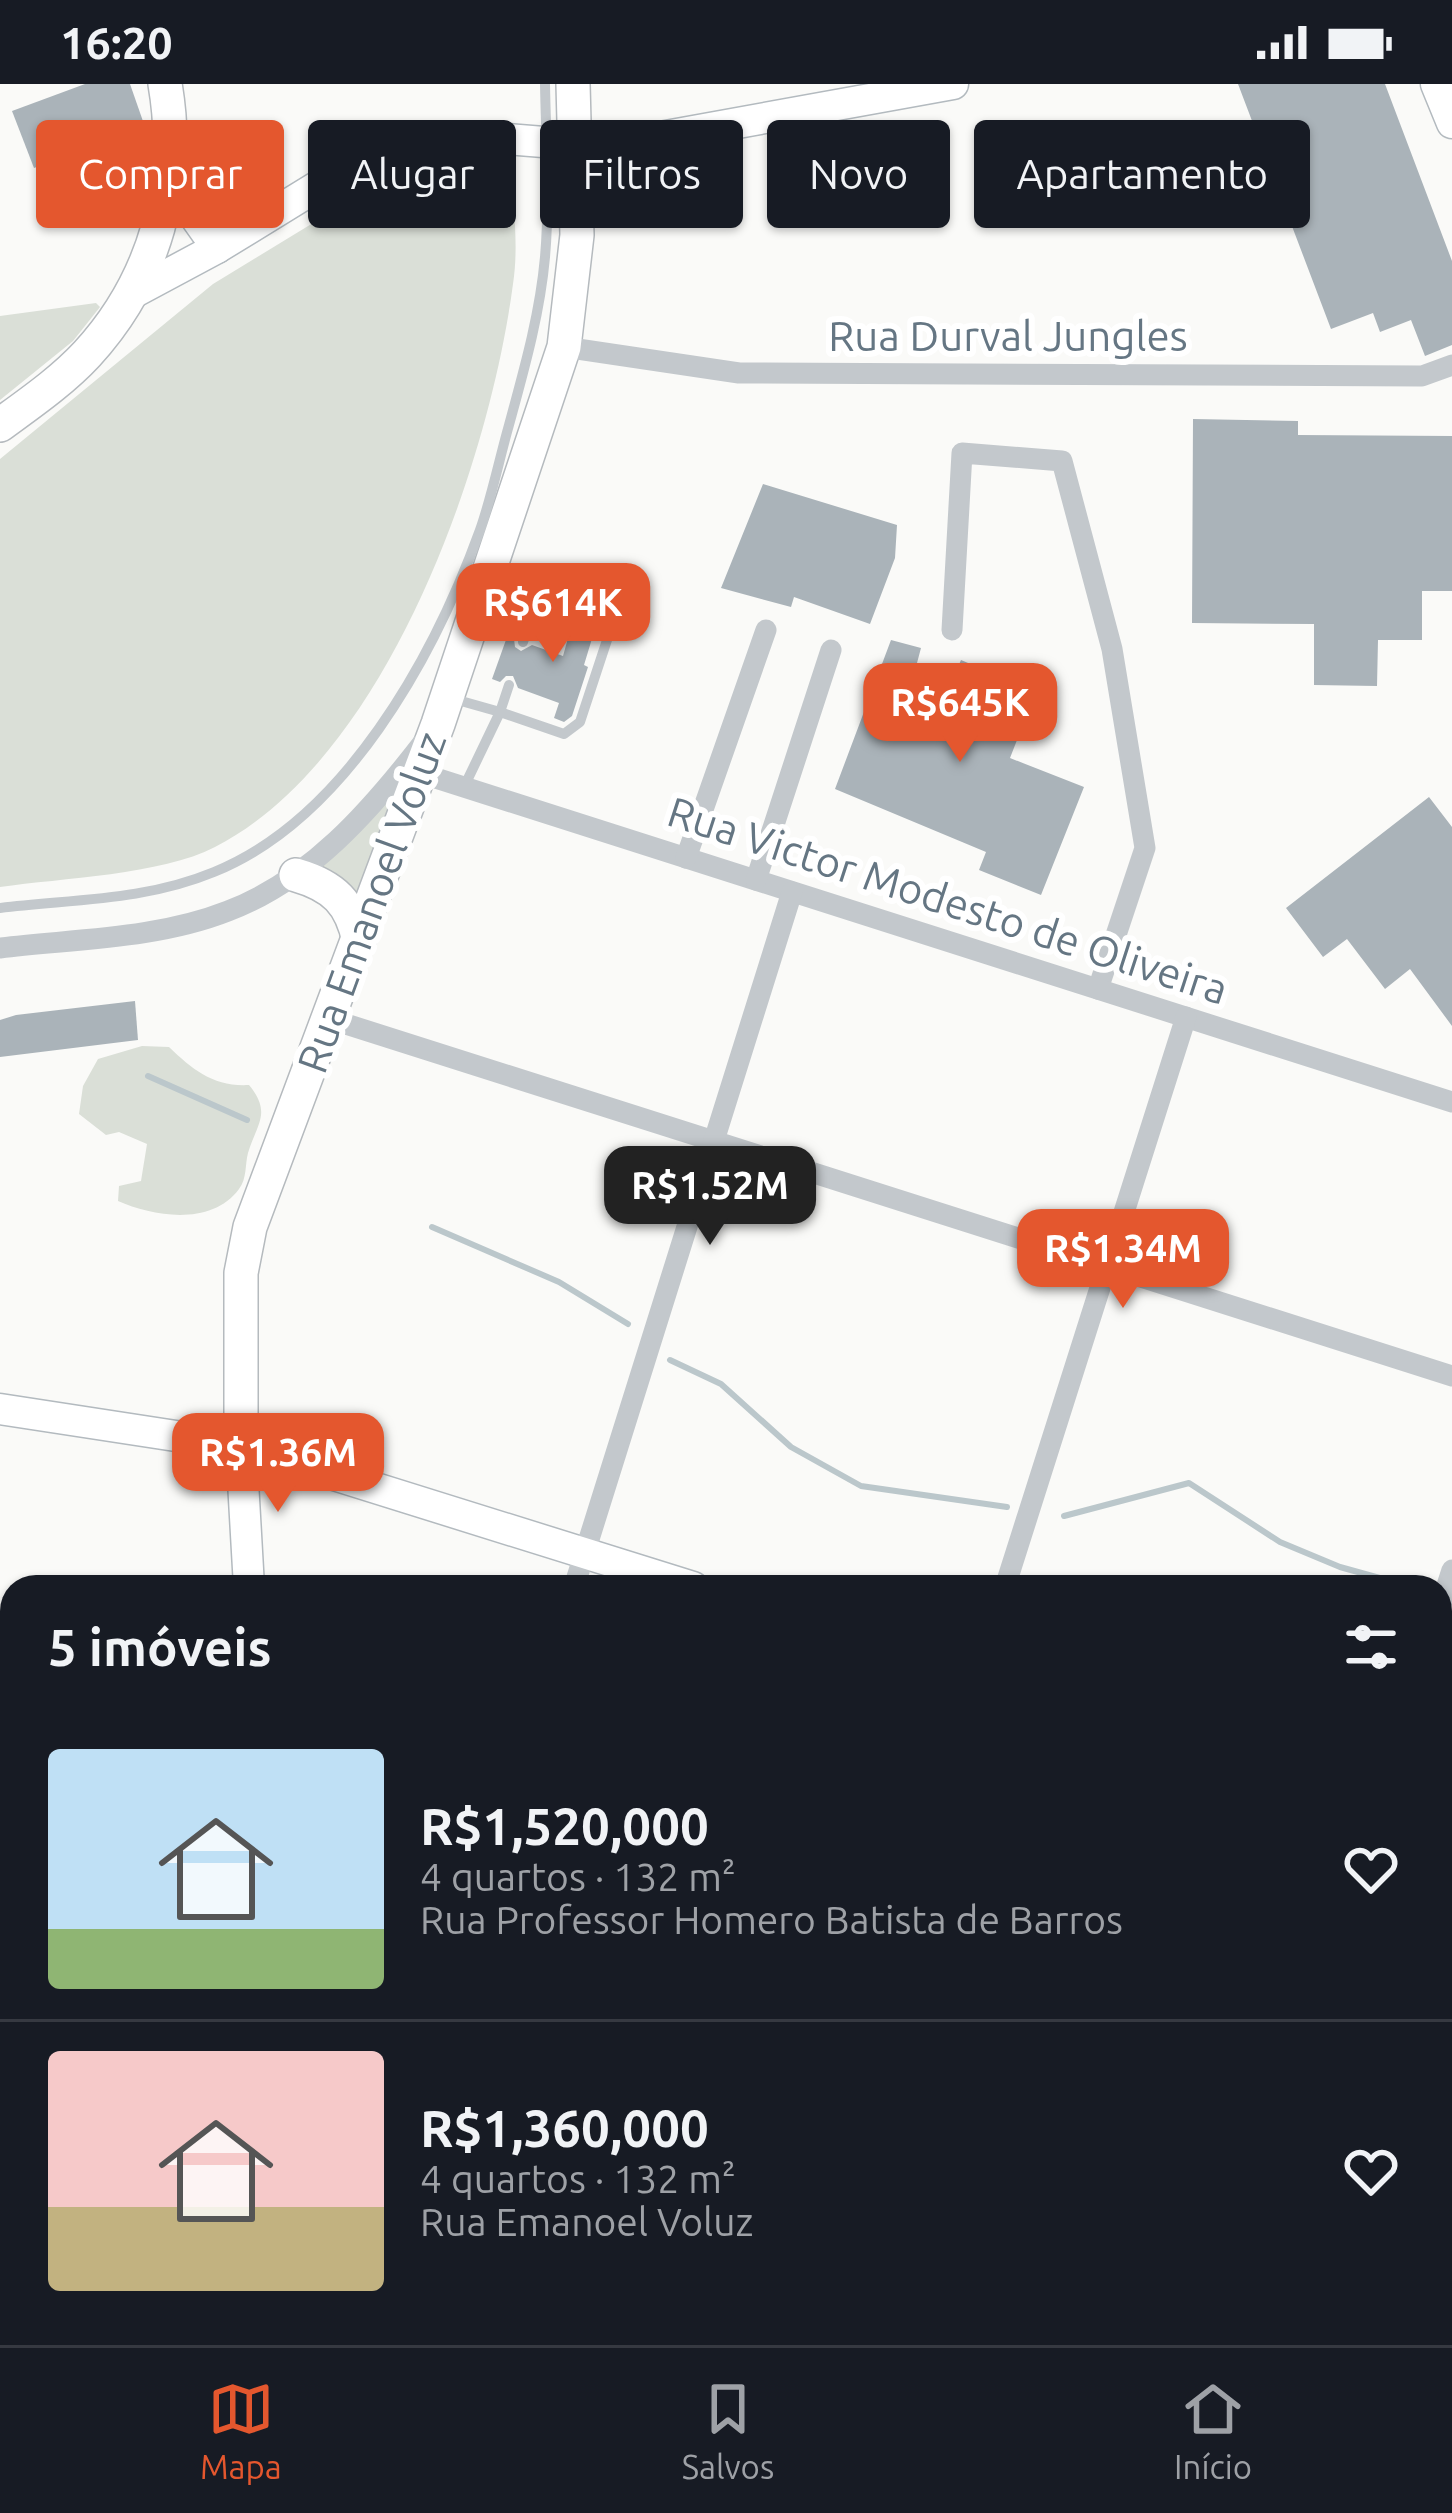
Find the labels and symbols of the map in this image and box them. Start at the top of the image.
street label: Rua Durval Jungles [828,312,1188,359]
pin: R$614K [455,563,651,665]
pin: R$645K [862,663,1058,765]
street label: Rua Emanoel Voluz [287,725,455,1079]
street label: Rua Victor Modesto de Oliveira [662,787,1234,1013]
pin: R$1.52M [599,1146,821,1248]
pin: R$1.34M [1012,1209,1234,1311]
pin: R$1.36M [167,1413,389,1515]

